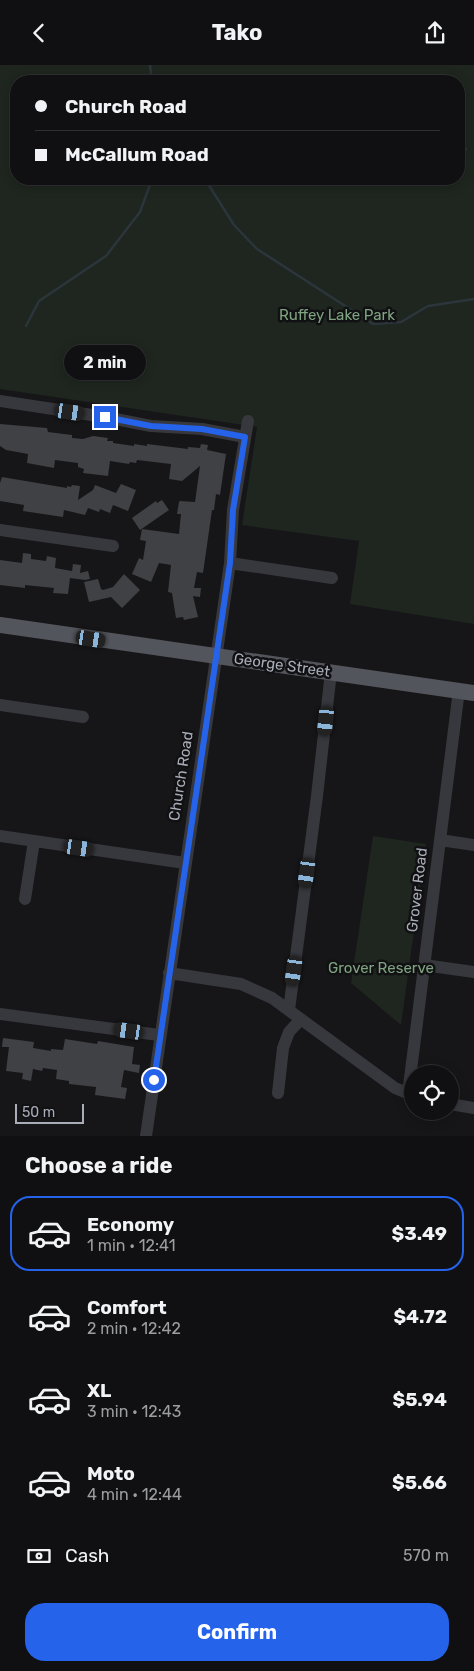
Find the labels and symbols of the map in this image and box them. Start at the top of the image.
park label: Ruffey Lake Park [279,306,395,324]
callout: 2 min [64,345,146,379]
car [54,402,85,422]
route end [94,406,116,428]
car [75,629,106,649]
street label: George Street [233,649,331,681]
car [316,705,335,737]
street label: Church Road [165,730,197,822]
car [63,838,94,858]
street label: Grover Road [403,847,431,933]
car [297,857,316,889]
car [284,955,303,987]
park label: Grover Reserve [328,959,434,977]
car [113,1021,144,1041]
route start [143,1069,165,1091]
scale bar [15,1101,84,1124]

